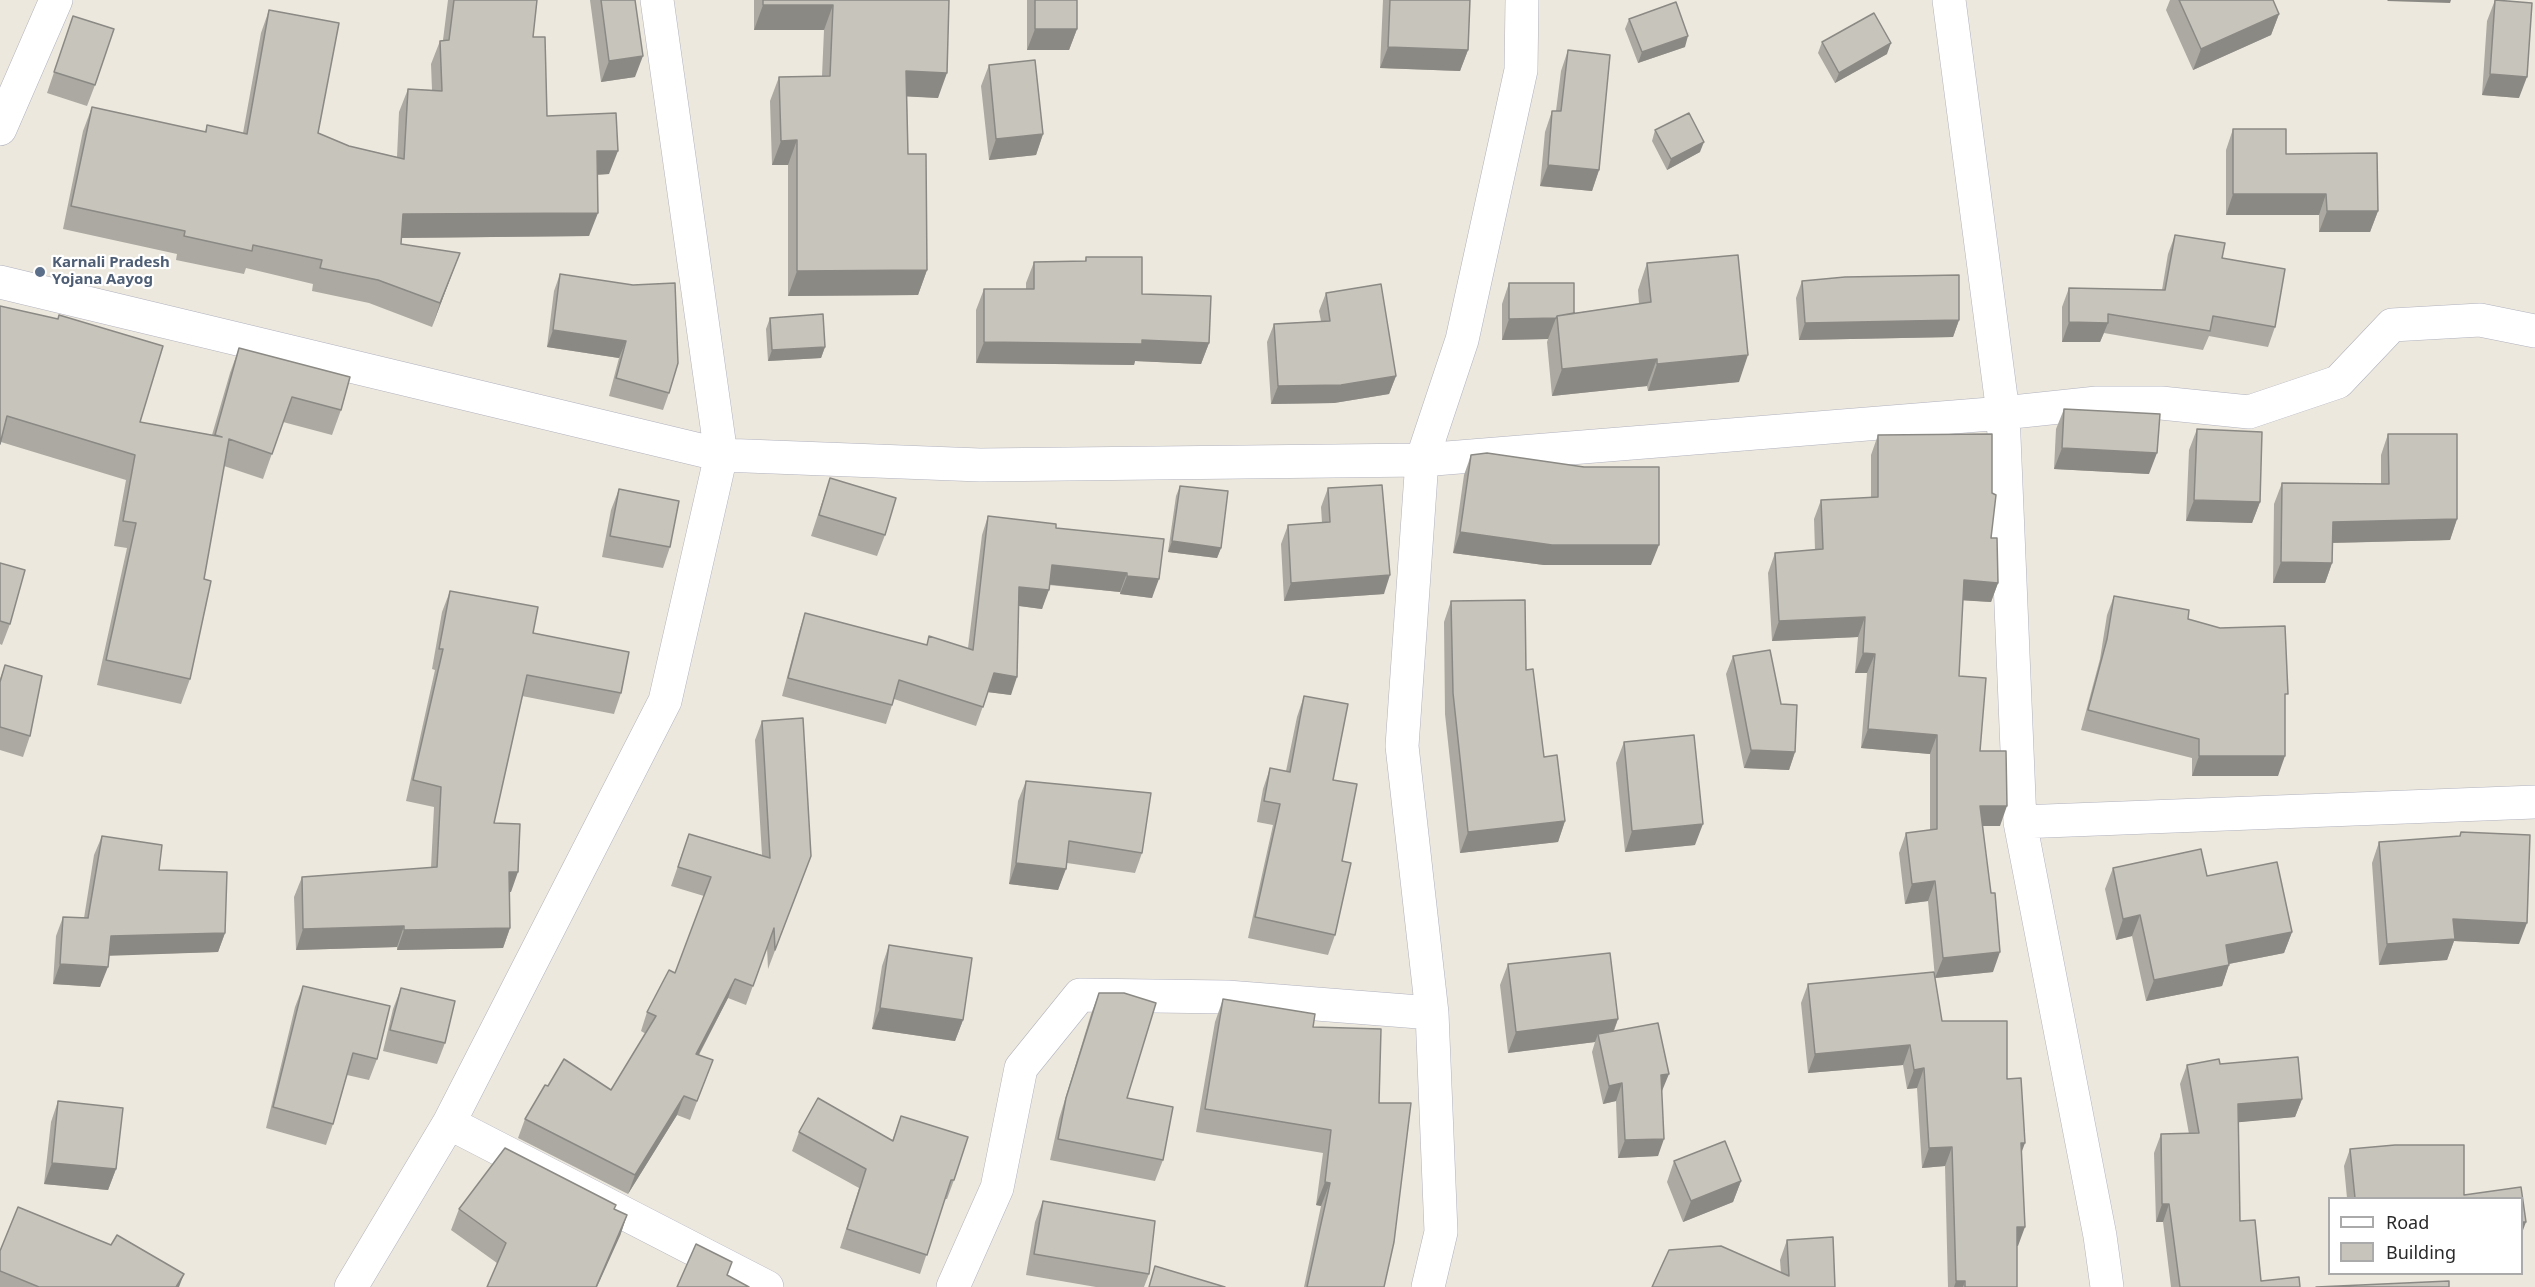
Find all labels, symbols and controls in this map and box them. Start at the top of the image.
place label: Karnali Pradesh Yojana Aayog [52,254,170,289]
marker: Karnali Pradesh Yojana Aayog [33,265,47,279]
legend [2328,1197,2523,1275]
text: Road [2386,1210,2429,1234]
text: Building [2386,1240,2456,1264]

